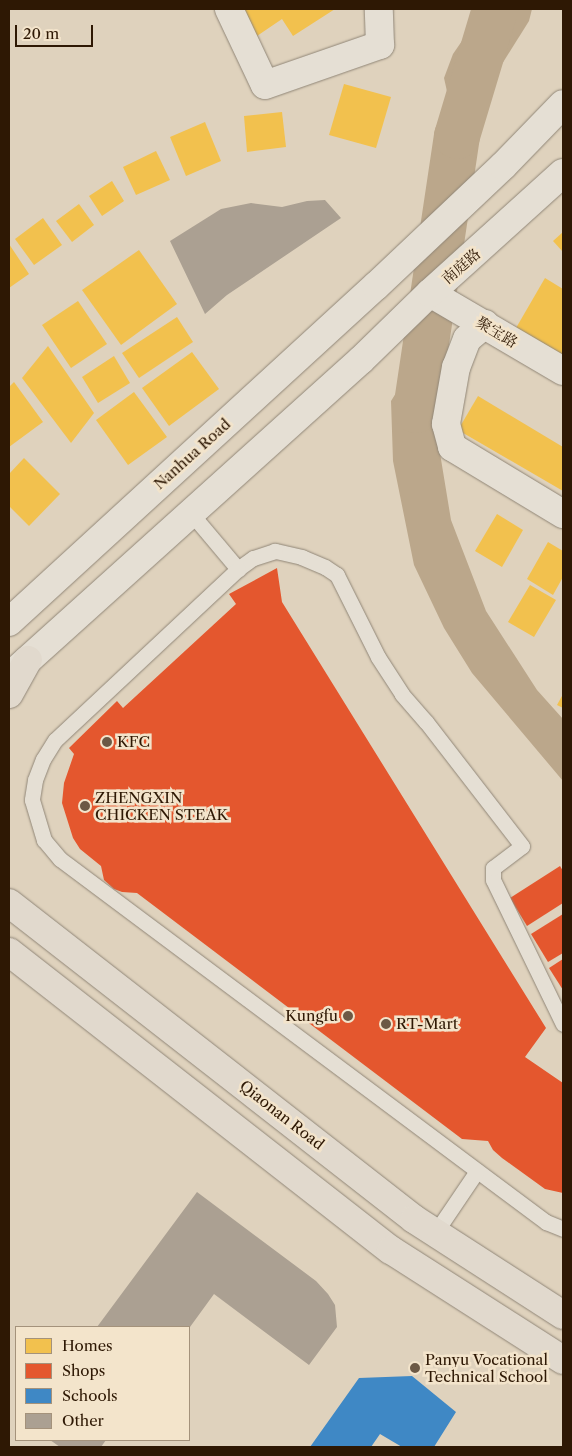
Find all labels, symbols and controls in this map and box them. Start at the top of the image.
scale bar [18,15,95,47]
text: 20 m [23,24,59,43]
street label: 南庭路 [438,244,484,288]
street label: 聚宝路 [473,313,521,351]
street label: Nanhua Road [150,415,234,493]
place label: KFC [117,733,150,751]
marker: KFC [101,736,113,748]
place label: ZHENGXIN CHICKEN STEAK [95,788,228,823]
marker: ZHENGXIN CHICKEN STEAK [79,800,91,812]
place label: Kungfu [285,1007,338,1025]
marker: Kungfu [342,1010,354,1022]
place label: RT-Mart [396,1015,458,1033]
marker: RT-Mart [380,1018,392,1030]
street label: Qiaonan Road [236,1077,328,1153]
legend [15,1326,190,1441]
text: Homes [62,1336,113,1355]
place label: Panyu Vocational Technical School [425,1350,549,1385]
text: Shops [62,1361,105,1380]
marker: Panyu Vocational Technical School [409,1362,421,1374]
text: Schools [62,1386,118,1405]
text: Other [62,1411,104,1430]

